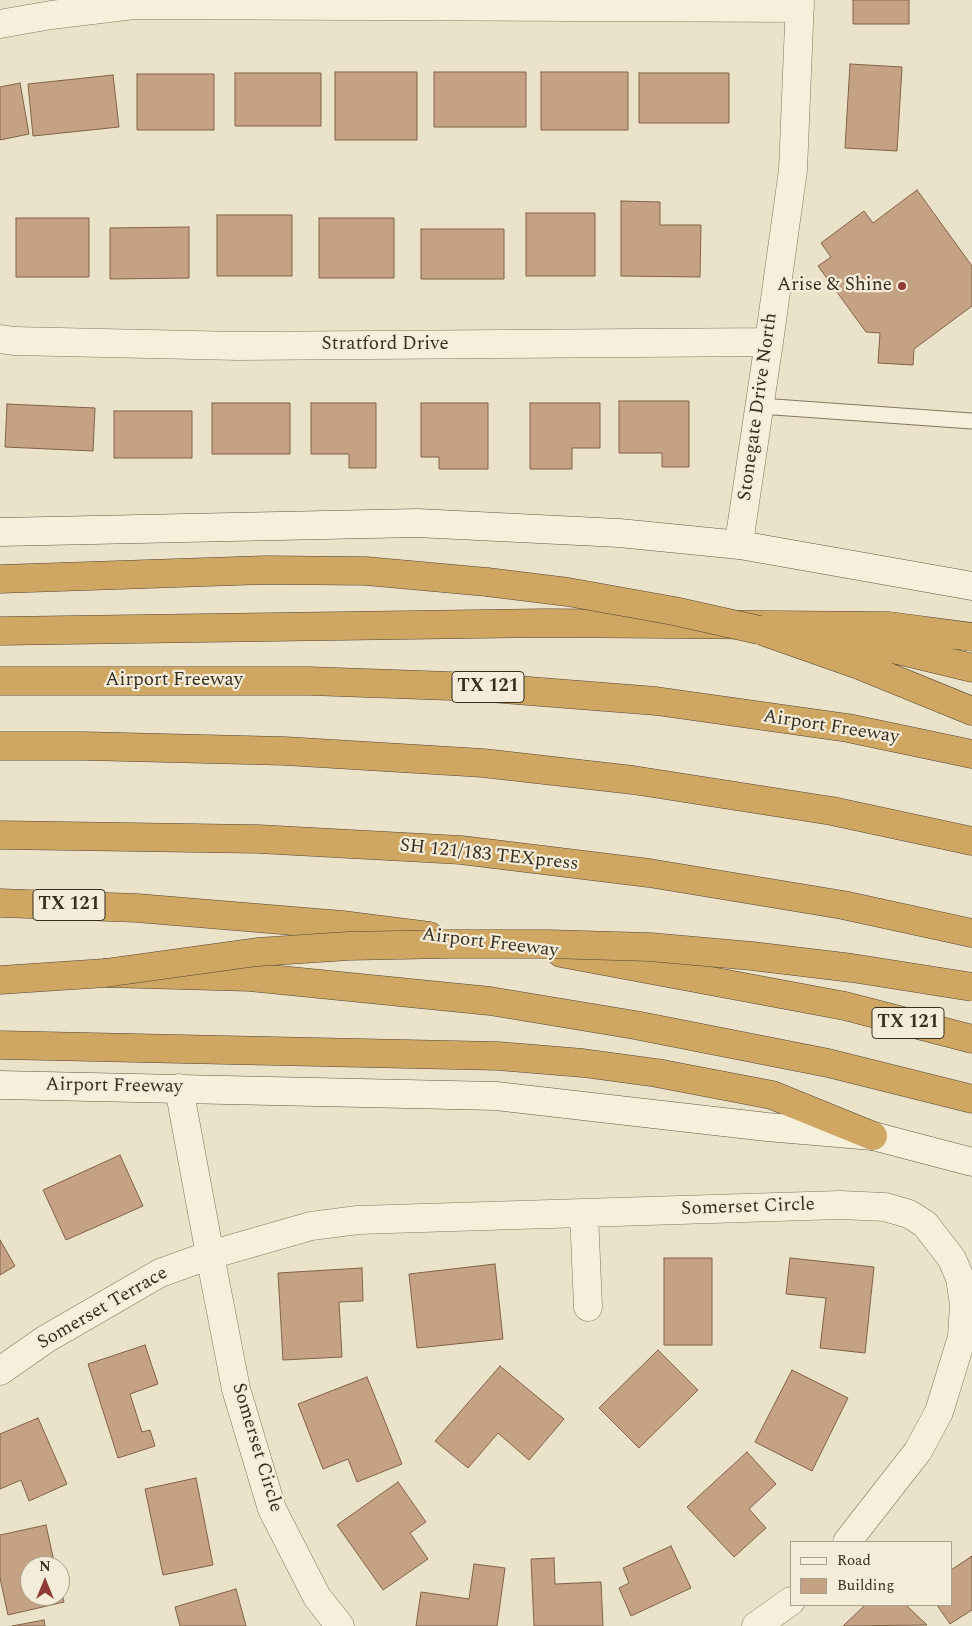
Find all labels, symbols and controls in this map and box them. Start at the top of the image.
place label: Arise & Shine [777,275,892,297]
marker: Arise & Shine [896,280,908,292]
street label: Stonegate Drive North [735,311,783,503]
street label: Stratford Drive [321,334,449,356]
street label: Airport Freeway [105,670,243,692]
road number: TX 121 [452,672,524,702]
street label: Airport Freeway [761,706,901,750]
street label: SH 121/183 TEXpress [398,835,580,877]
road number: TX 121 [33,890,105,920]
street label: Airport Freeway [420,924,560,964]
road number: TX 121 [872,1008,944,1038]
street label: Airport Freeway [45,1074,183,1100]
street label: Somerset Circle [681,1194,815,1222]
street label: Somerset Terrace [34,1262,172,1356]
street label: Somerset Circle [226,1381,286,1515]
legend [790,1541,952,1606]
text: Road [837,1549,871,1572]
north arrow [20,1556,70,1606]
text: N [39,1556,51,1577]
text: Building [837,1574,894,1597]

